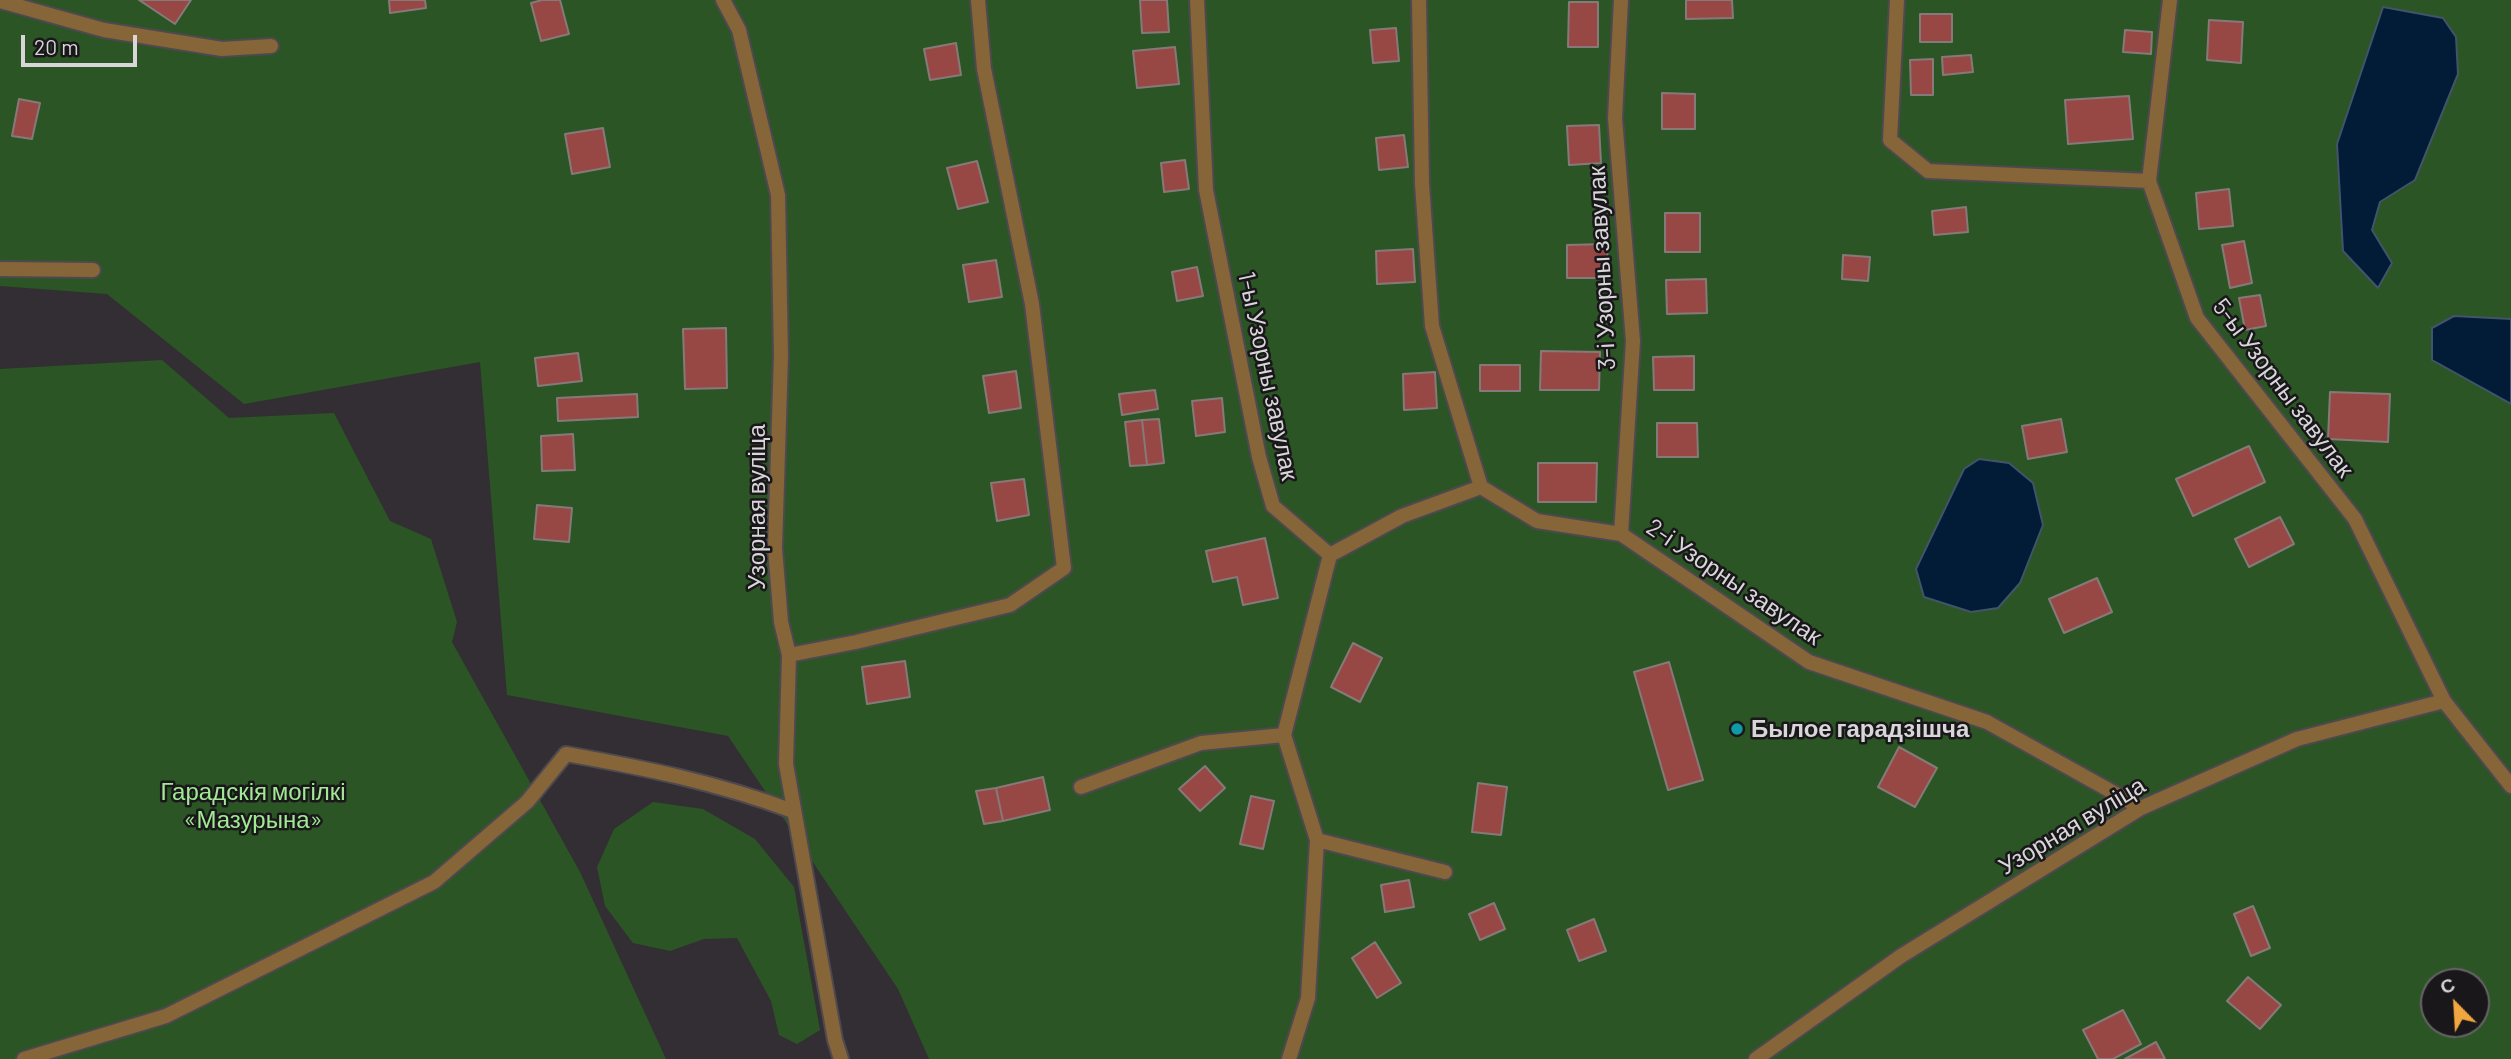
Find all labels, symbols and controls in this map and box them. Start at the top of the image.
scale bar [24,21,140,65]
text: 20 m [34,34,79,59]
street label: 3-і Узорны завулак [1582,165,1622,371]
street label: 1-ы Узорны завулак [1232,269,1304,483]
street label: 5-ы Узорны завулак [2206,293,2360,483]
street label: Узорная вуліца [743,424,771,590]
street label: 2-і Узорны завулак [1641,513,1827,651]
place label: Былое гарадзішча [1751,715,1969,743]
marker: Былое гарадзішча [1729,721,1745,737]
street label: Узорная вуліца [1994,771,2150,881]
park label: Гарадскія могілкі «Мазурына» [160,778,346,834]
north arrow [2420,968,2490,1038]
text: С [2436,972,2458,998]

